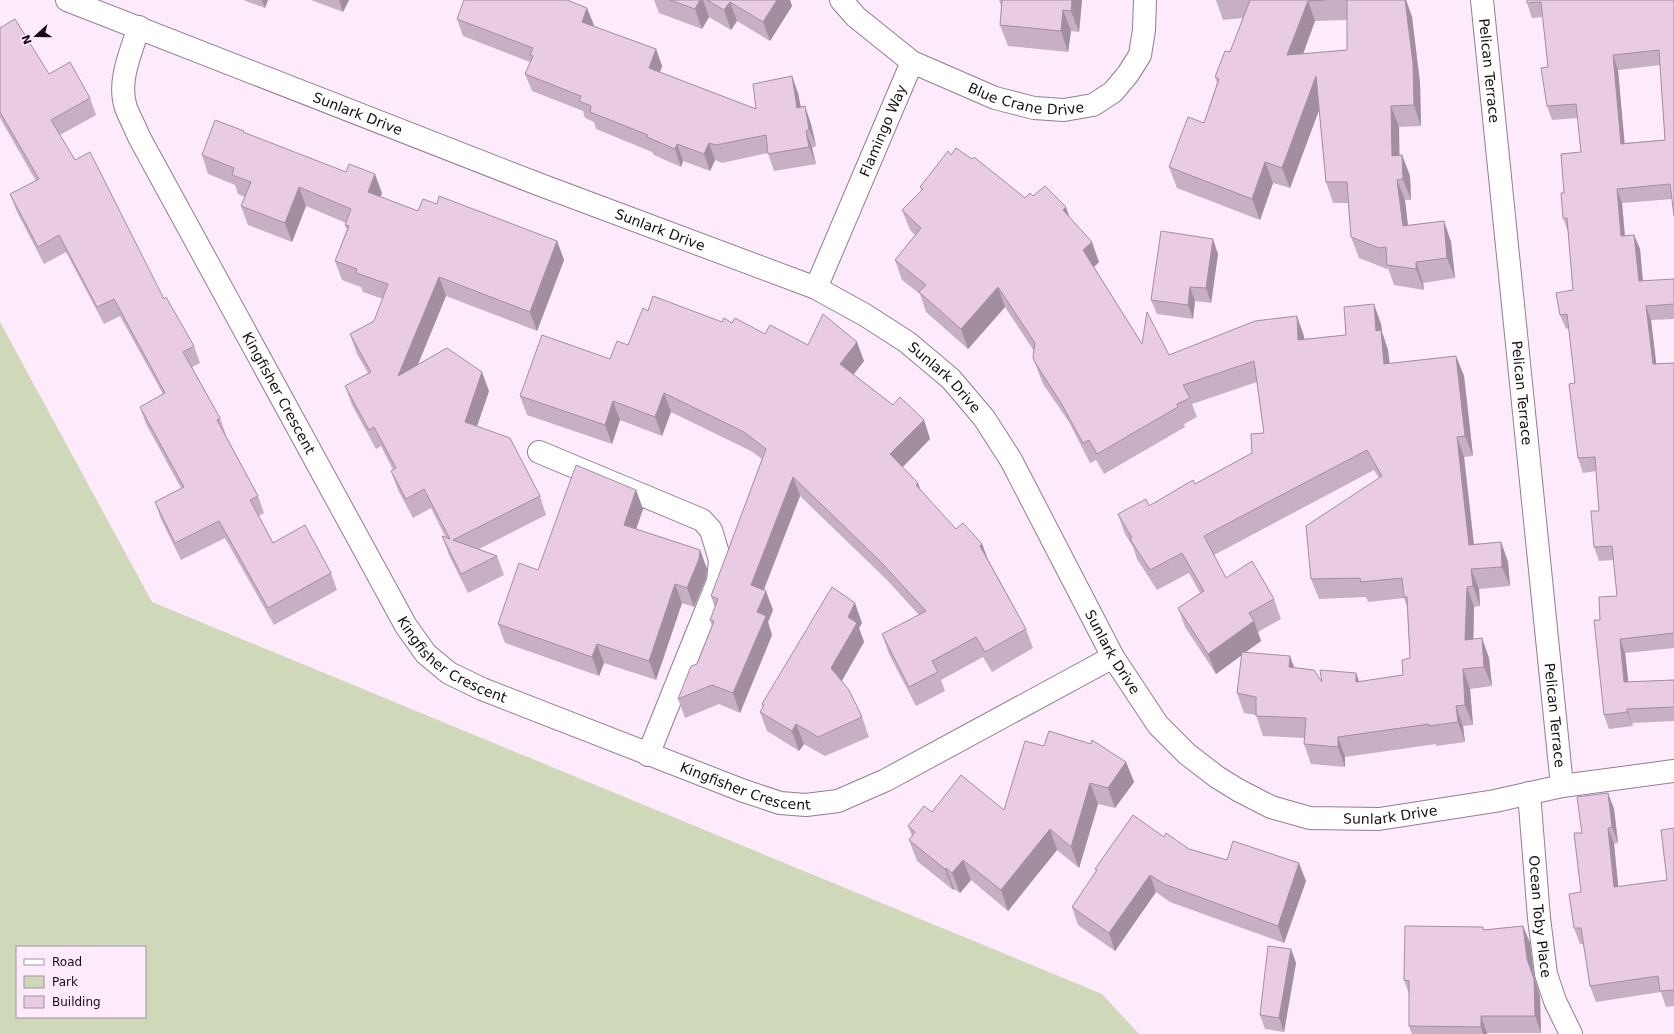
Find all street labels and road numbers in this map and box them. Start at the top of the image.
street label: Pelican Terrace [1476,18,1502,124]
street label: Blue Crane Drive [966,79,1085,118]
street label: Flamingo Way [856,82,910,179]
street label: Sunlark Drive [311,89,405,138]
street label: Sunlark Drive [613,206,707,254]
street label: Kingfisher Crescent [239,329,319,457]
street label: Sunlark Drive [905,339,984,416]
street label: Pelican Terrace [1509,340,1535,446]
street label: Sunlark Drive [1082,607,1143,697]
street label: Kingfisher Crescent [394,614,509,706]
street label: Pelican Terrace [1542,662,1568,768]
street label: Kingfisher Crescent [678,759,812,813]
street label: Sunlark Drive [1343,802,1439,827]
street label: Ocean Toby Place [1526,855,1554,979]

